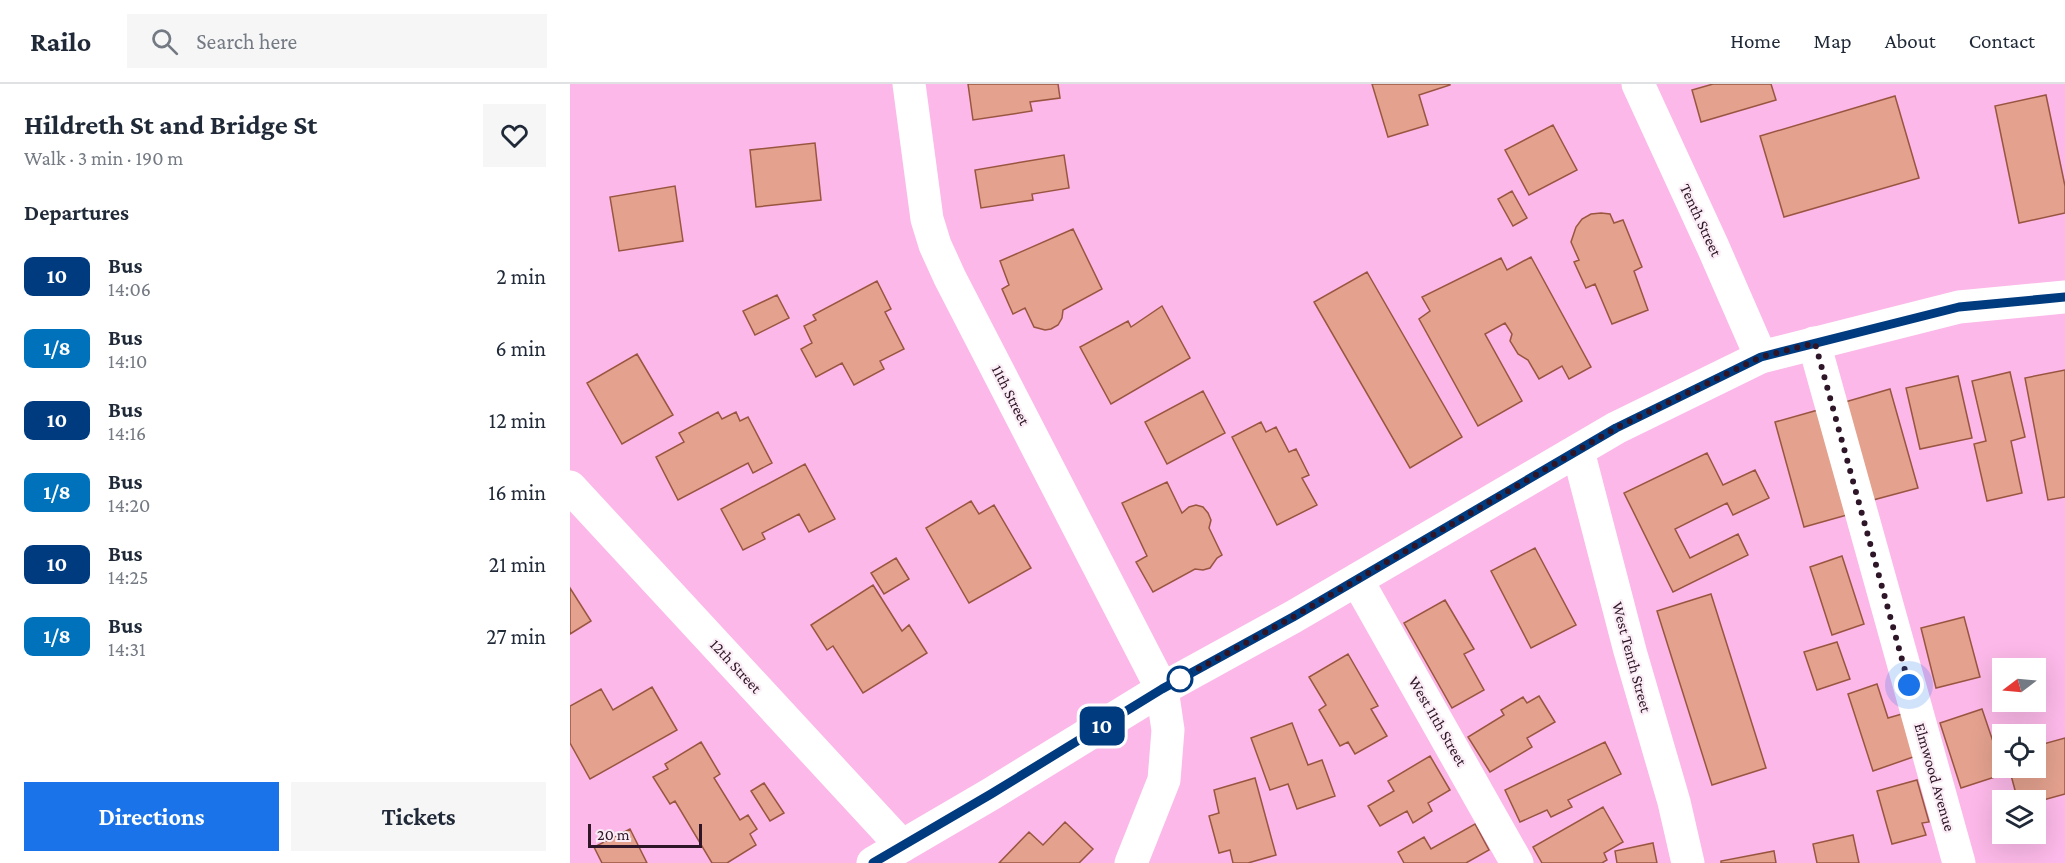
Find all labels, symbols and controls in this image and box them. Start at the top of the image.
search box [127,14,547,68]
icon: search [148,25,181,58]
text: Railo [30,26,91,57]
text: Search here [196,29,297,54]
text: Home [1730,29,1780,53]
text: Map [1813,29,1852,53]
text: About [1885,29,1936,53]
text: Contact [1969,29,2035,53]
button: heart [483,104,546,167]
text: Hildreth St and Bridge St [24,109,317,140]
text: Walk · 3 min · 190 m [24,147,183,169]
street label: Tenth Street [1677,181,1725,260]
text: Departures [24,200,129,225]
text: Bus [108,253,142,278]
text: 10 [47,264,67,288]
text: 2 min [496,264,546,289]
text: 14:06 [108,278,151,300]
text: Bus [108,325,142,350]
text: 1/8 [43,336,71,360]
text: 6 min [495,336,546,361]
text: 14:10 [108,350,147,372]
street label: 11th Street [989,362,1034,428]
text: Bus [108,397,142,422]
text: 10 [47,408,67,432]
text: 12 min [489,408,546,433]
text: 14:16 [108,422,146,444]
text: Bus [108,469,142,494]
text: 1/8 [43,480,71,504]
text: 16 min [488,480,546,505]
text: 14:20 [108,494,150,516]
text: Bus [108,541,142,566]
text: 10 [47,552,67,576]
text: 21 min [489,552,546,577]
text: 14:25 [108,566,148,588]
street label: West Tenth Street [1609,600,1655,715]
text: Bus [108,613,142,638]
text: 1/8 [43,624,71,648]
text: 27 min [486,624,546,649]
street label: 12th Street [707,636,766,697]
text: 14:31 [108,638,146,660]
north arrow [1992,658,2046,712]
map controls [1992,658,2046,844]
unlabelled marker [1167,666,1193,692]
your location [1894,670,1924,700]
street label: West 11th Street [1405,673,1471,769]
line badge: 10 [1075,706,1129,746]
text: 10 [1092,714,1112,738]
street label: Elmwood Avenue [1911,721,1959,833]
button: locate [1992,724,2046,778]
button: Directions [24,782,279,851]
button: Tickets [291,782,546,851]
button: layers [1992,790,2046,844]
scale bar [588,821,702,848]
text: 20 m [597,826,630,843]

